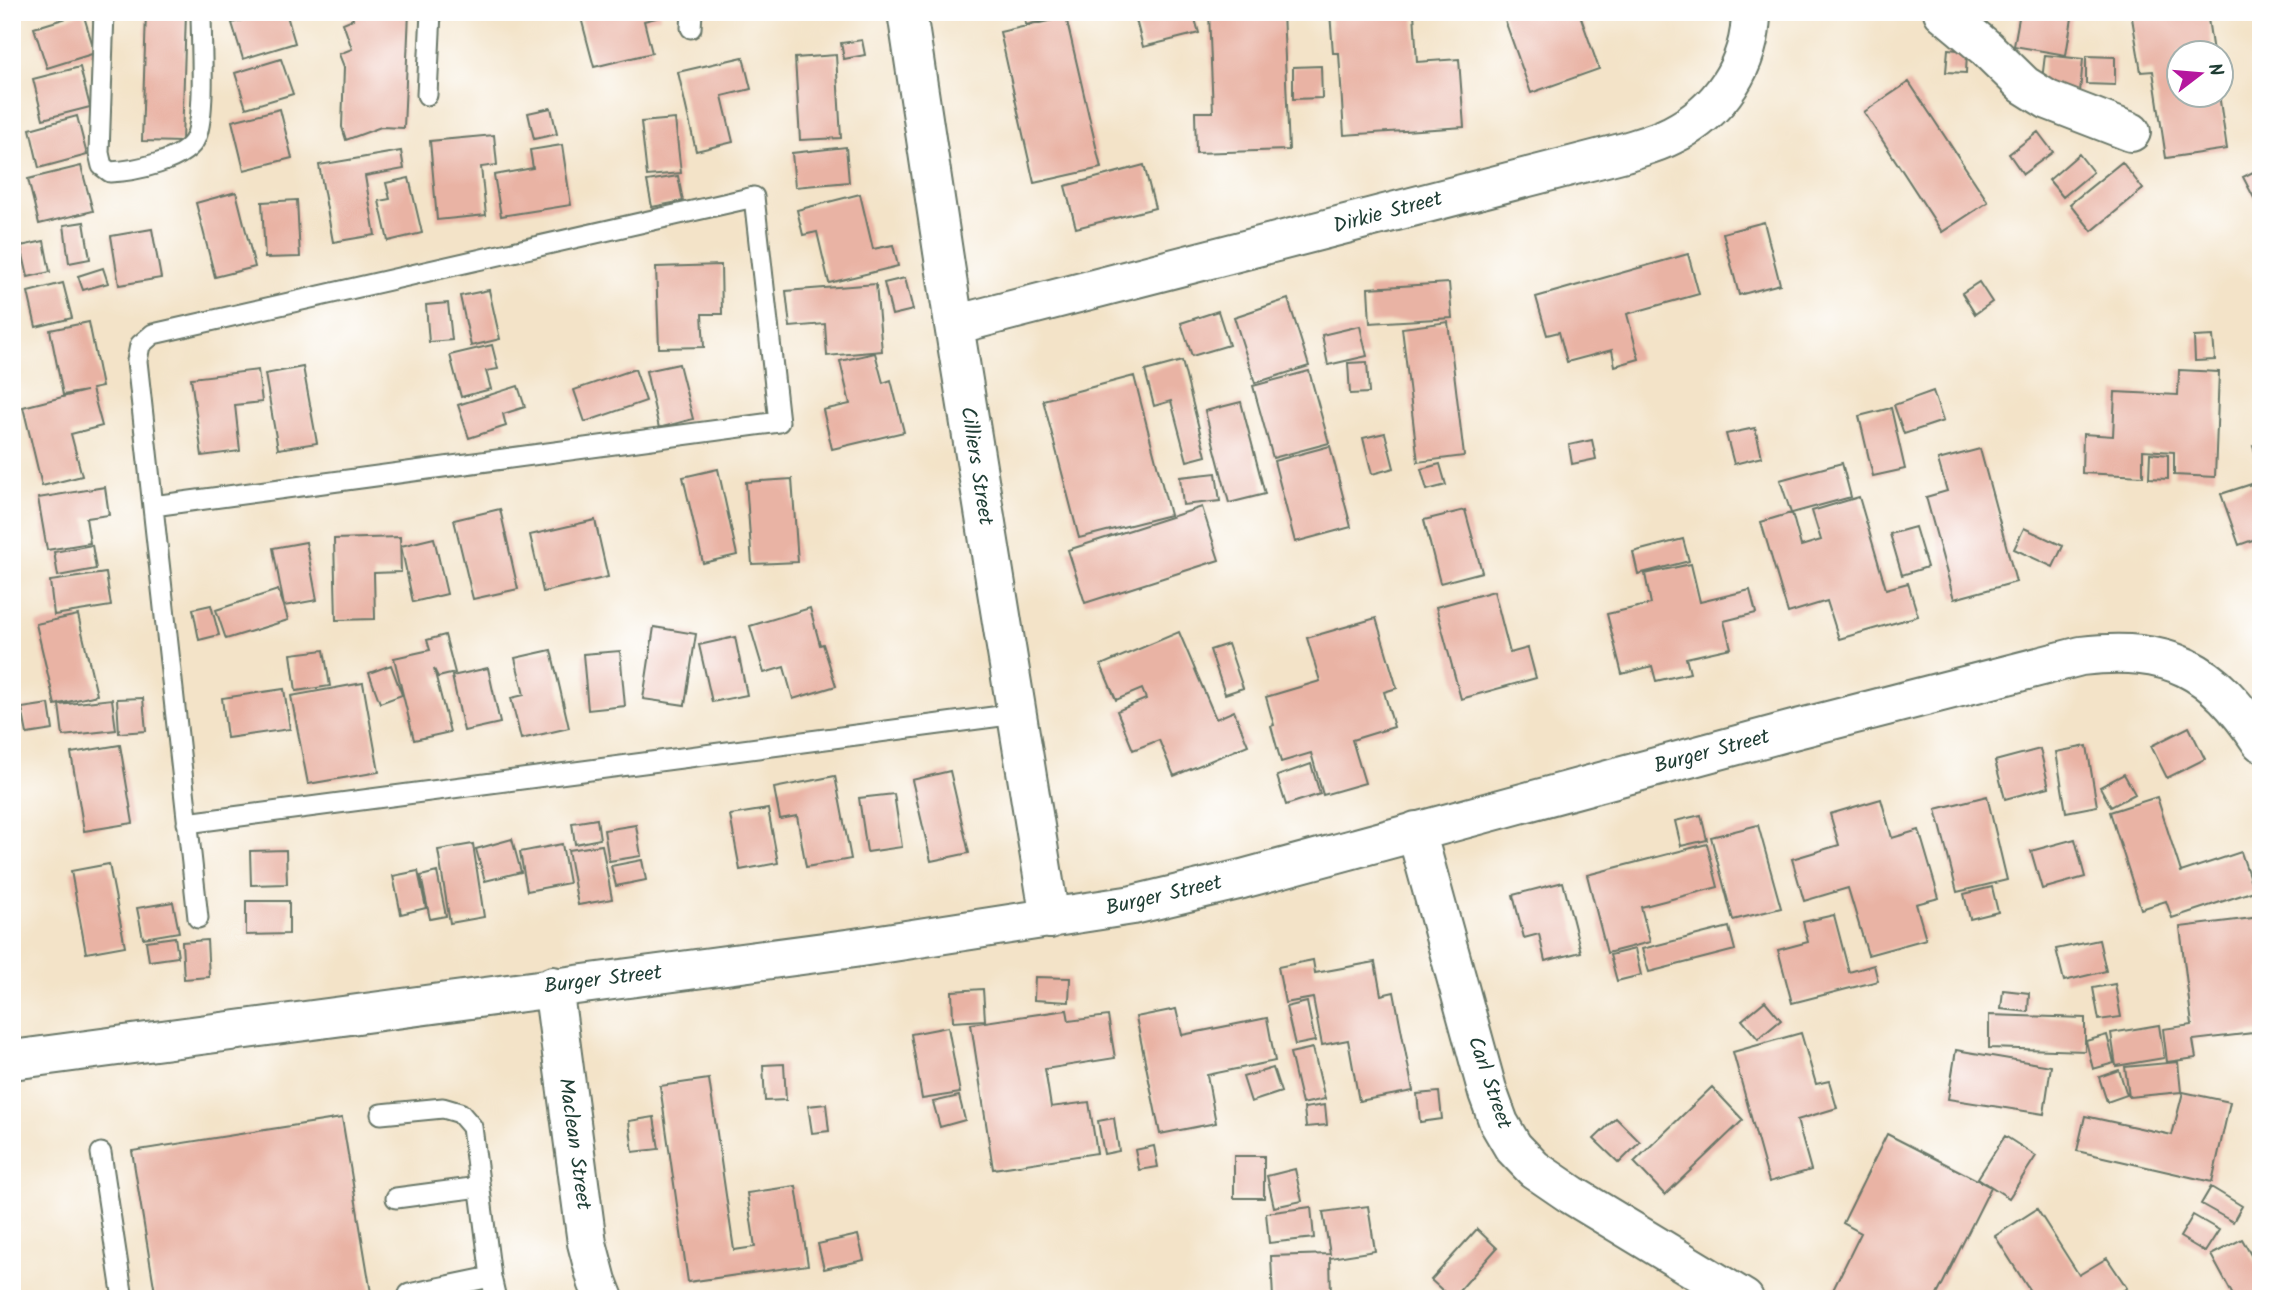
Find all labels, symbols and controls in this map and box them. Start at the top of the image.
north arrow [2164,38,2234,108]
text: N [2198,60,2230,80]
street label: Dirkie Street [1330,182,1447,243]
street label: Cilliers Street [950,404,1002,529]
street label: Burger Street [1651,721,1774,783]
street label: Burger Street [1103,866,1226,925]
street label: Burger Street [542,956,665,1004]
street label: Carl Street [1458,1032,1521,1135]
street label: Maclean Street [548,1076,600,1213]

